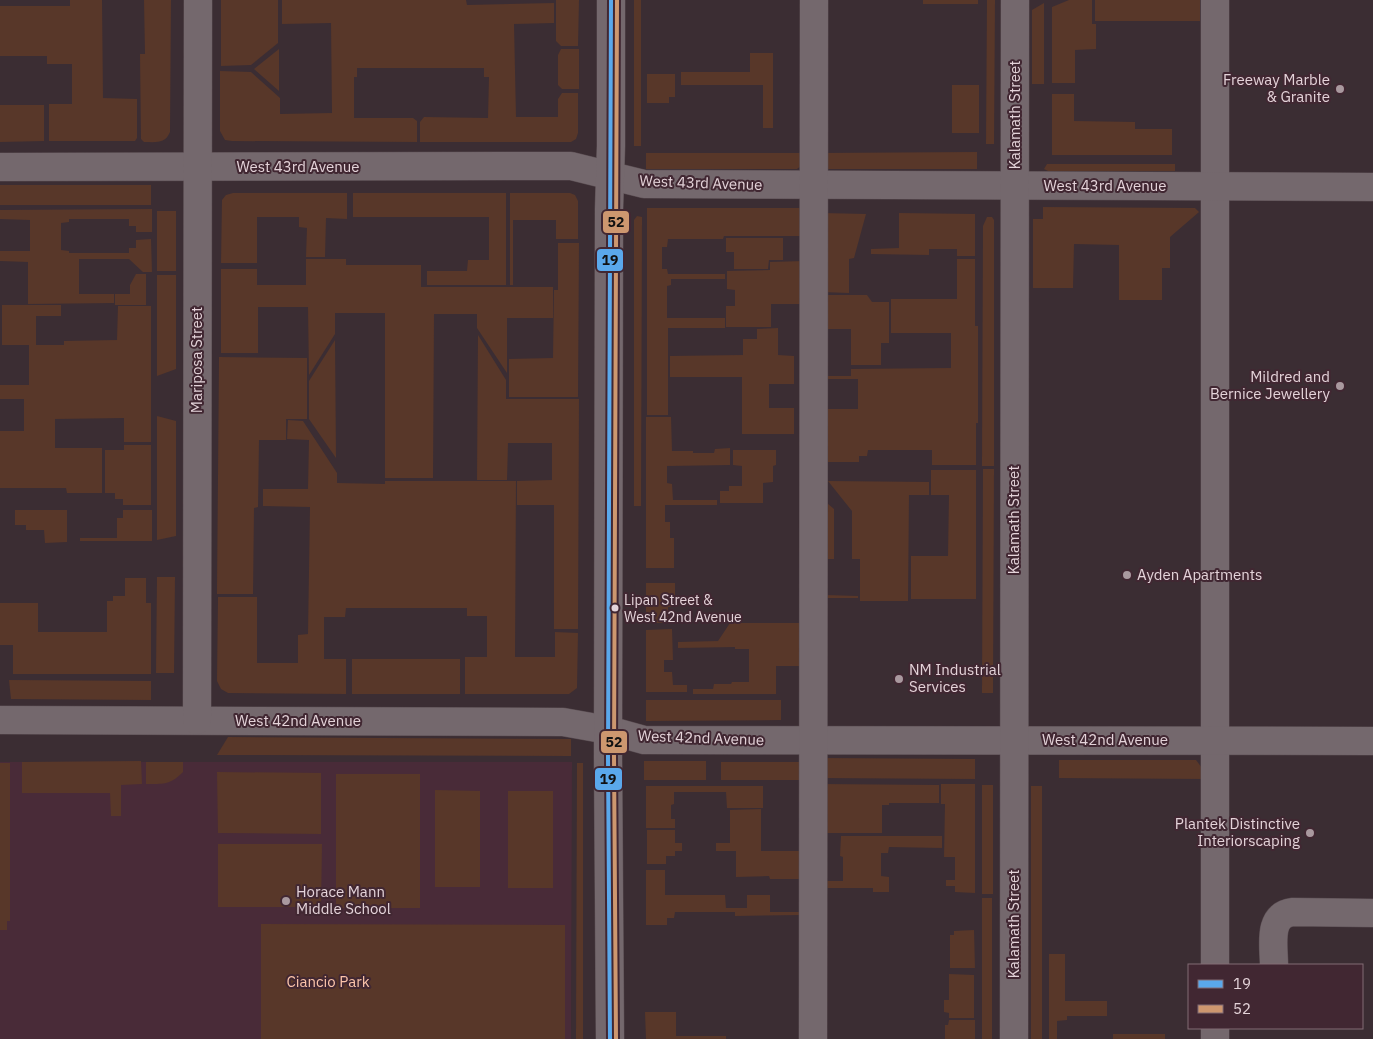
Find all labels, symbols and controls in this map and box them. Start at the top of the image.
street label: Kalamath Street [1005,61,1024,169]
place label: Freeway Marble & Granite [1223,70,1330,106]
marker: Freeway Marble & Granite [1334,83,1346,95]
street label: West 43rd Avenue [236,157,360,176]
street label: West 43rd Avenue [639,171,763,194]
street label: West 43rd Avenue [1043,176,1167,195]
line badge: 52 [602,210,630,234]
text: 52 [608,213,624,231]
line badge: 19 [596,248,624,272]
text: 19 [602,251,618,269]
street label: Mariposa Street [187,307,206,413]
place label: Mildred and Bernice Jewellery [1210,367,1331,403]
marker: Mildred and Bernice Jewellery [1334,380,1346,392]
street label: Kalamath Street [1004,466,1023,574]
place label: Ayden Apartments [1137,565,1262,584]
marker: Ayden Apartments [1121,569,1133,581]
place label: Lipan Street & West 42nd Avenue [624,591,742,626]
marker: Lipan Street & West 42nd Avenue [610,603,620,613]
place label: NM Industrial Services [909,660,1001,696]
marker: NM Industrial Services [893,673,905,685]
street label: West 42nd Avenue [235,711,361,730]
street label: West 42nd Avenue [638,726,764,749]
line badge: 52 [600,730,628,754]
street label: West 42nd Avenue [1042,730,1168,749]
text: 52 [606,733,622,751]
line badge: 19 [594,767,623,791]
text: 19 [600,770,616,788]
place label: Plantek Distinctive Interiorscaping [1175,814,1300,850]
marker: Plantek Distinctive Interiorscaping [1304,827,1316,839]
street label: Kalamath Street [1004,870,1023,978]
place label: Horace Mann Middle School [296,882,391,918]
marker: Horace Mann Middle School [280,895,292,907]
legend [1188,964,1363,1029]
park label: Ciancio Park [286,972,370,991]
text: 19 [1233,974,1251,993]
text: 52 [1233,999,1251,1018]

